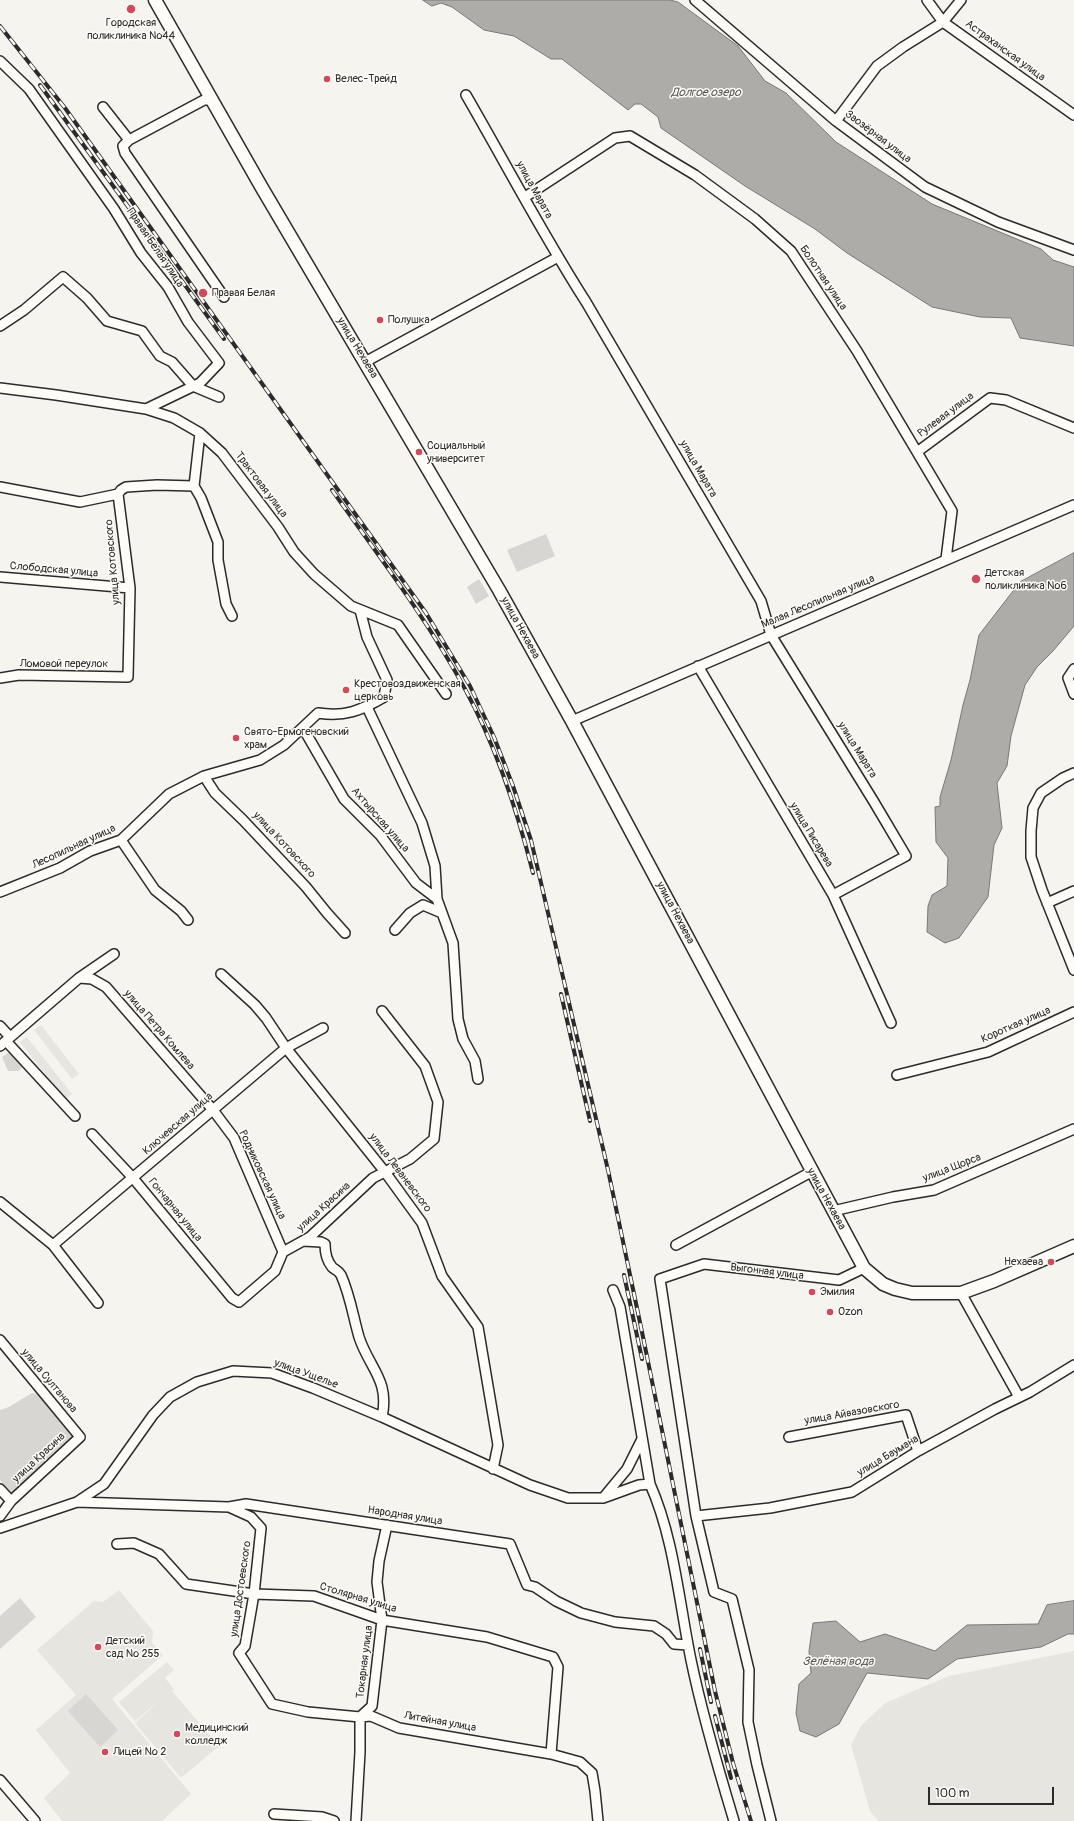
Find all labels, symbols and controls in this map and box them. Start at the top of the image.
marker: Городская поликлиника №44 [125,3,137,15]
place label: Городская поликлиника №44 [87,16,175,42]
street label: Астраханская улица [962,18,1048,84]
place label: Велес-Трейд [335,72,397,86]
marker: Велес-Трейд [322,74,332,84]
water label: Долгое озеро [671,86,741,100]
street label: Заозёрная улица [842,108,914,166]
street label: улица Марата [513,159,555,221]
street label: Правая Белая улица [124,206,186,290]
street label: Болотная улица [796,243,850,313]
place label: Правая Белая [212,286,275,300]
marker: Правая Белая [197,287,209,299]
place label: Полушка [388,313,430,327]
street label: улица Нехаева [334,315,380,381]
marker: Полушка [375,315,385,325]
street label: Рулевая улица [915,390,977,440]
street label: улица Марата [676,438,720,500]
place label: Социальный университет [427,439,485,465]
marker: Социальный университет [414,447,424,457]
street label: Трактовая улица [232,449,290,521]
street label: улица Котовского [103,519,123,605]
street label: Слободская улица [9,560,99,580]
place label: Детская поликлиника №6 [985,566,1067,592]
street label: Малая Лесопильная улица [759,572,877,632]
marker: Детская поликлиника №6 [970,573,982,585]
street label: улица Нехаева [498,595,542,661]
street label: Ломовой переулок [20,657,108,671]
place label: Крестовоздвиженская церковь [354,677,461,703]
marker: Крестовоздвиженская церковь [341,685,351,695]
street label: улица Марата [835,719,879,781]
place label: Свято-Ермогеновский храм [244,725,349,751]
marker: Свято-Ермогеновский храм [231,733,241,743]
street label: Ахтырская улица [348,785,412,855]
street label: улица Писарева [787,800,835,870]
street label: улица Котовского [250,809,318,881]
street label: Лесопильная улица [30,822,118,872]
street label: улица Нехаева [653,880,697,946]
street label: улица Петра Комлева [121,987,197,1073]
street label: Короткая улица [979,1004,1053,1046]
street label: Ключевская улица [140,1090,216,1158]
street label: Родниковская улица [236,1128,288,1222]
street label: улица Леваневского [366,1131,434,1215]
street label: улица Щорса [921,1151,983,1185]
street label: улица Нехаева [804,1166,848,1232]
street label: Гончарная улица [145,1176,205,1244]
street label: улица Красина [295,1180,353,1234]
place label: Нехаева [1004,1255,1043,1269]
marker: Нехаева [1046,1257,1056,1267]
street label: Выгонная улица [729,1261,805,1283]
place label: Эмилия [820,1285,855,1299]
marker: Эмилия [807,1287,817,1297]
place label: Ozon [838,1305,863,1319]
marker: Ozon [825,1307,835,1317]
street label: улица Султанова [18,1346,80,1416]
street label: улица Ущелье [272,1356,340,1392]
street label: улица Айвазовского [803,1398,901,1428]
street label: улица Красина [10,1430,68,1486]
street label: улица Баумана [855,1433,921,1479]
street label: Народная улица [367,1504,443,1528]
street label: улица Достоевского [228,1540,254,1638]
street label: Столярная улица [318,1580,398,1616]
street label: Токарная улица [354,1625,376,1699]
place label: Детский сад № 255 [106,1634,159,1660]
marker: Детский сад № 255 [93,1642,103,1652]
water label: Зелёная вода [803,1655,873,1669]
street label: Литейная улица [403,1709,477,1735]
place label: Медицинский колледж [185,1721,249,1747]
marker: Медицинский колледж [172,1729,182,1739]
place label: Лицей № 2 [113,1745,166,1759]
marker: Лицей № 2 [100,1747,110,1757]
scale bar [930,1779,1056,1805]
text: 100 m [935,1786,969,1801]

